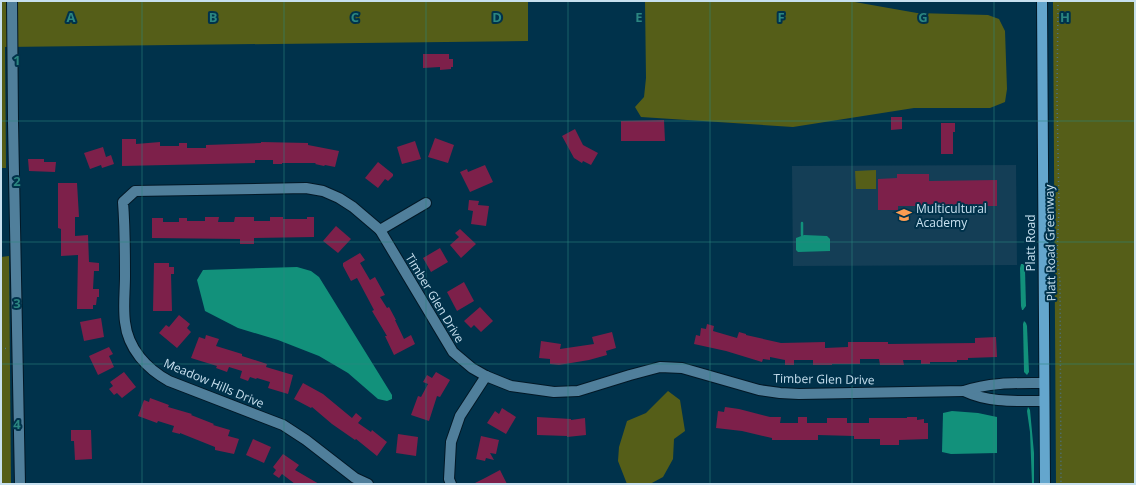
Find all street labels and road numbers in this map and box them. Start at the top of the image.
street label: Platt Road Greenway [1040,183,1060,302]
street label: Platt Road [1022,214,1039,272]
street label: Timber Glen Drive [402,250,468,346]
street label: Meadow Hills Drive [161,354,267,412]
street label: Timber Glen Drive [773,370,875,388]

